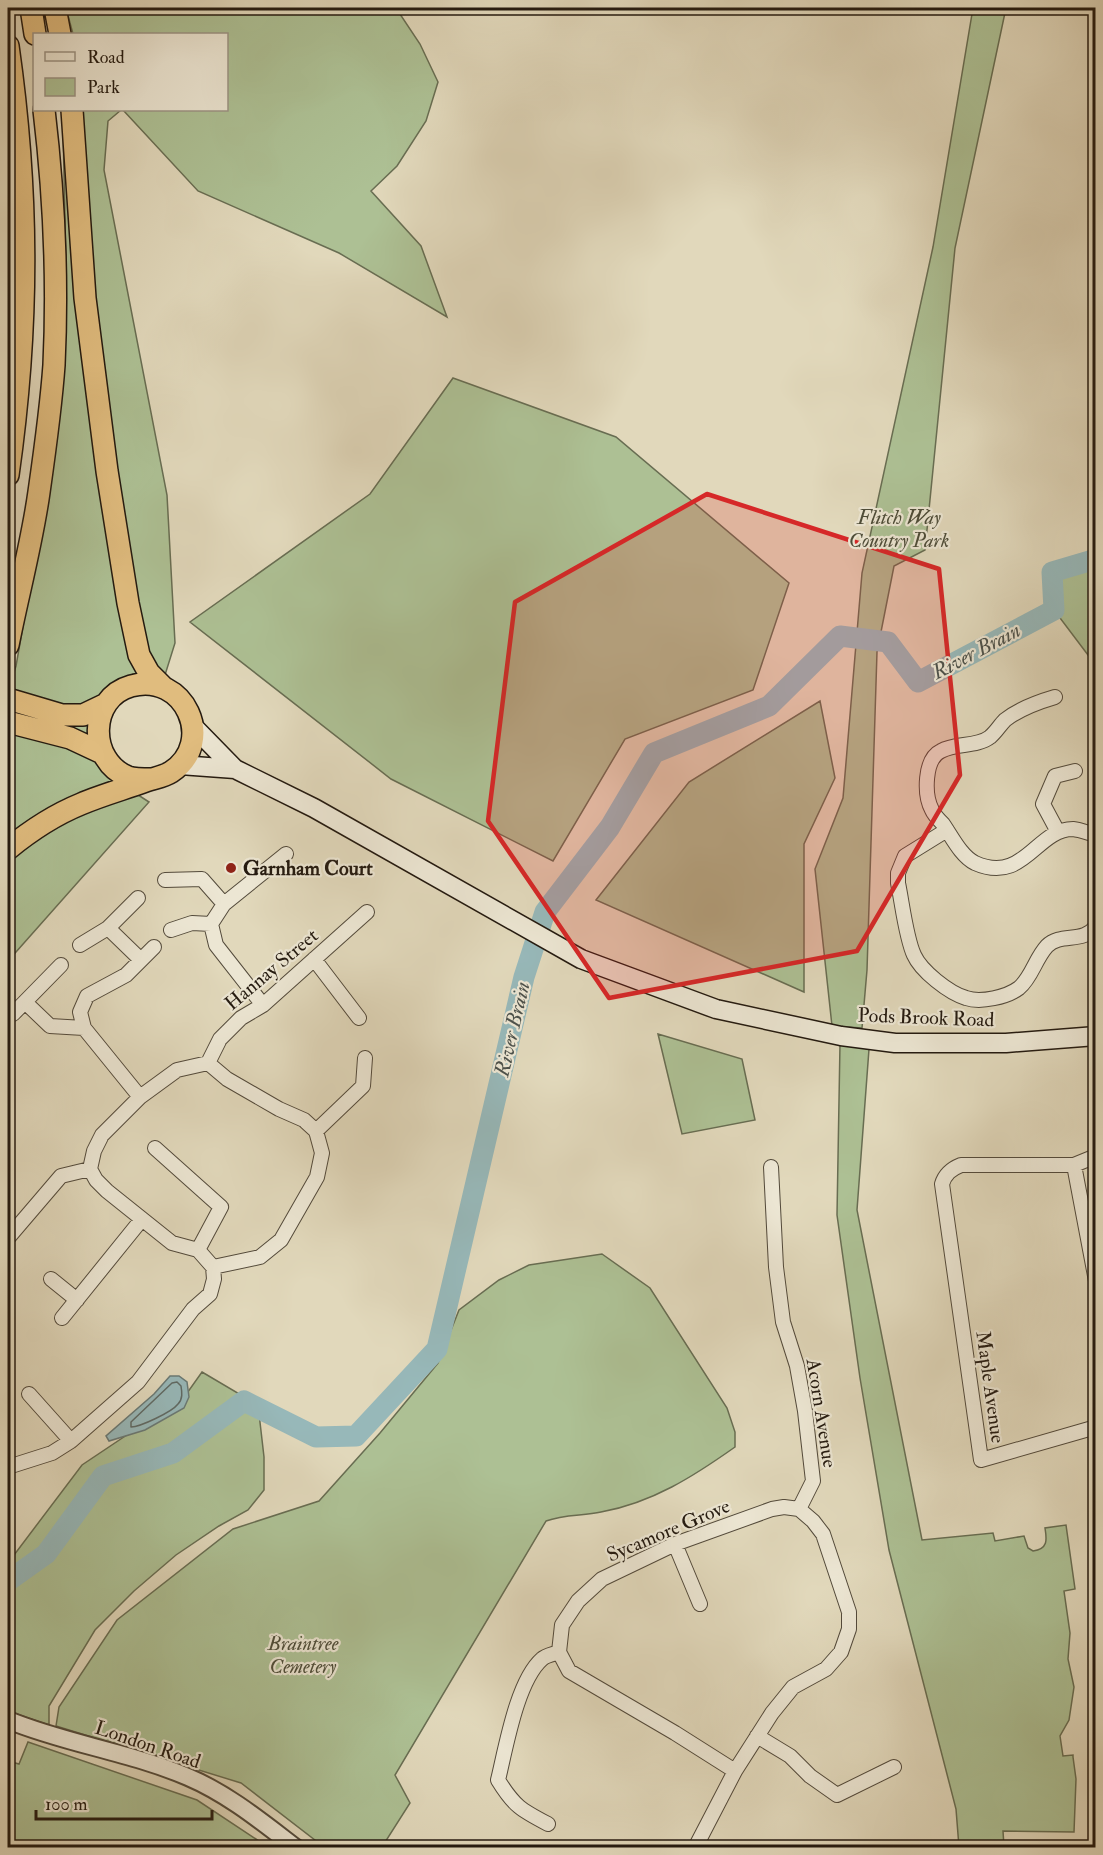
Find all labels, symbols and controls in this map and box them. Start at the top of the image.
legend [33,33,228,111]
text: Road [87,46,125,69]
text: Park [87,76,120,99]
park label: Flitch Way Country Park [849,505,949,553]
water label: River Brain [926,617,1025,687]
place label: Garnham Court [243,856,373,881]
marker: Garnham Court [224,861,238,875]
street label: Hannay Street [219,923,324,1016]
water label: River Brain [488,979,537,1080]
street label: Pods Brook Road [857,1003,995,1032]
street label: Maple Avenue [969,1329,1011,1445]
street label: Acorn Avenue [800,1356,842,1469]
street label: Sycamore Grove [603,1493,734,1568]
park label: Braintree Cemetery [267,1631,339,1679]
street label: London Road [92,1715,204,1774]
scale bar [36,1783,212,1821]
text: 100 m [45,1793,88,1816]

